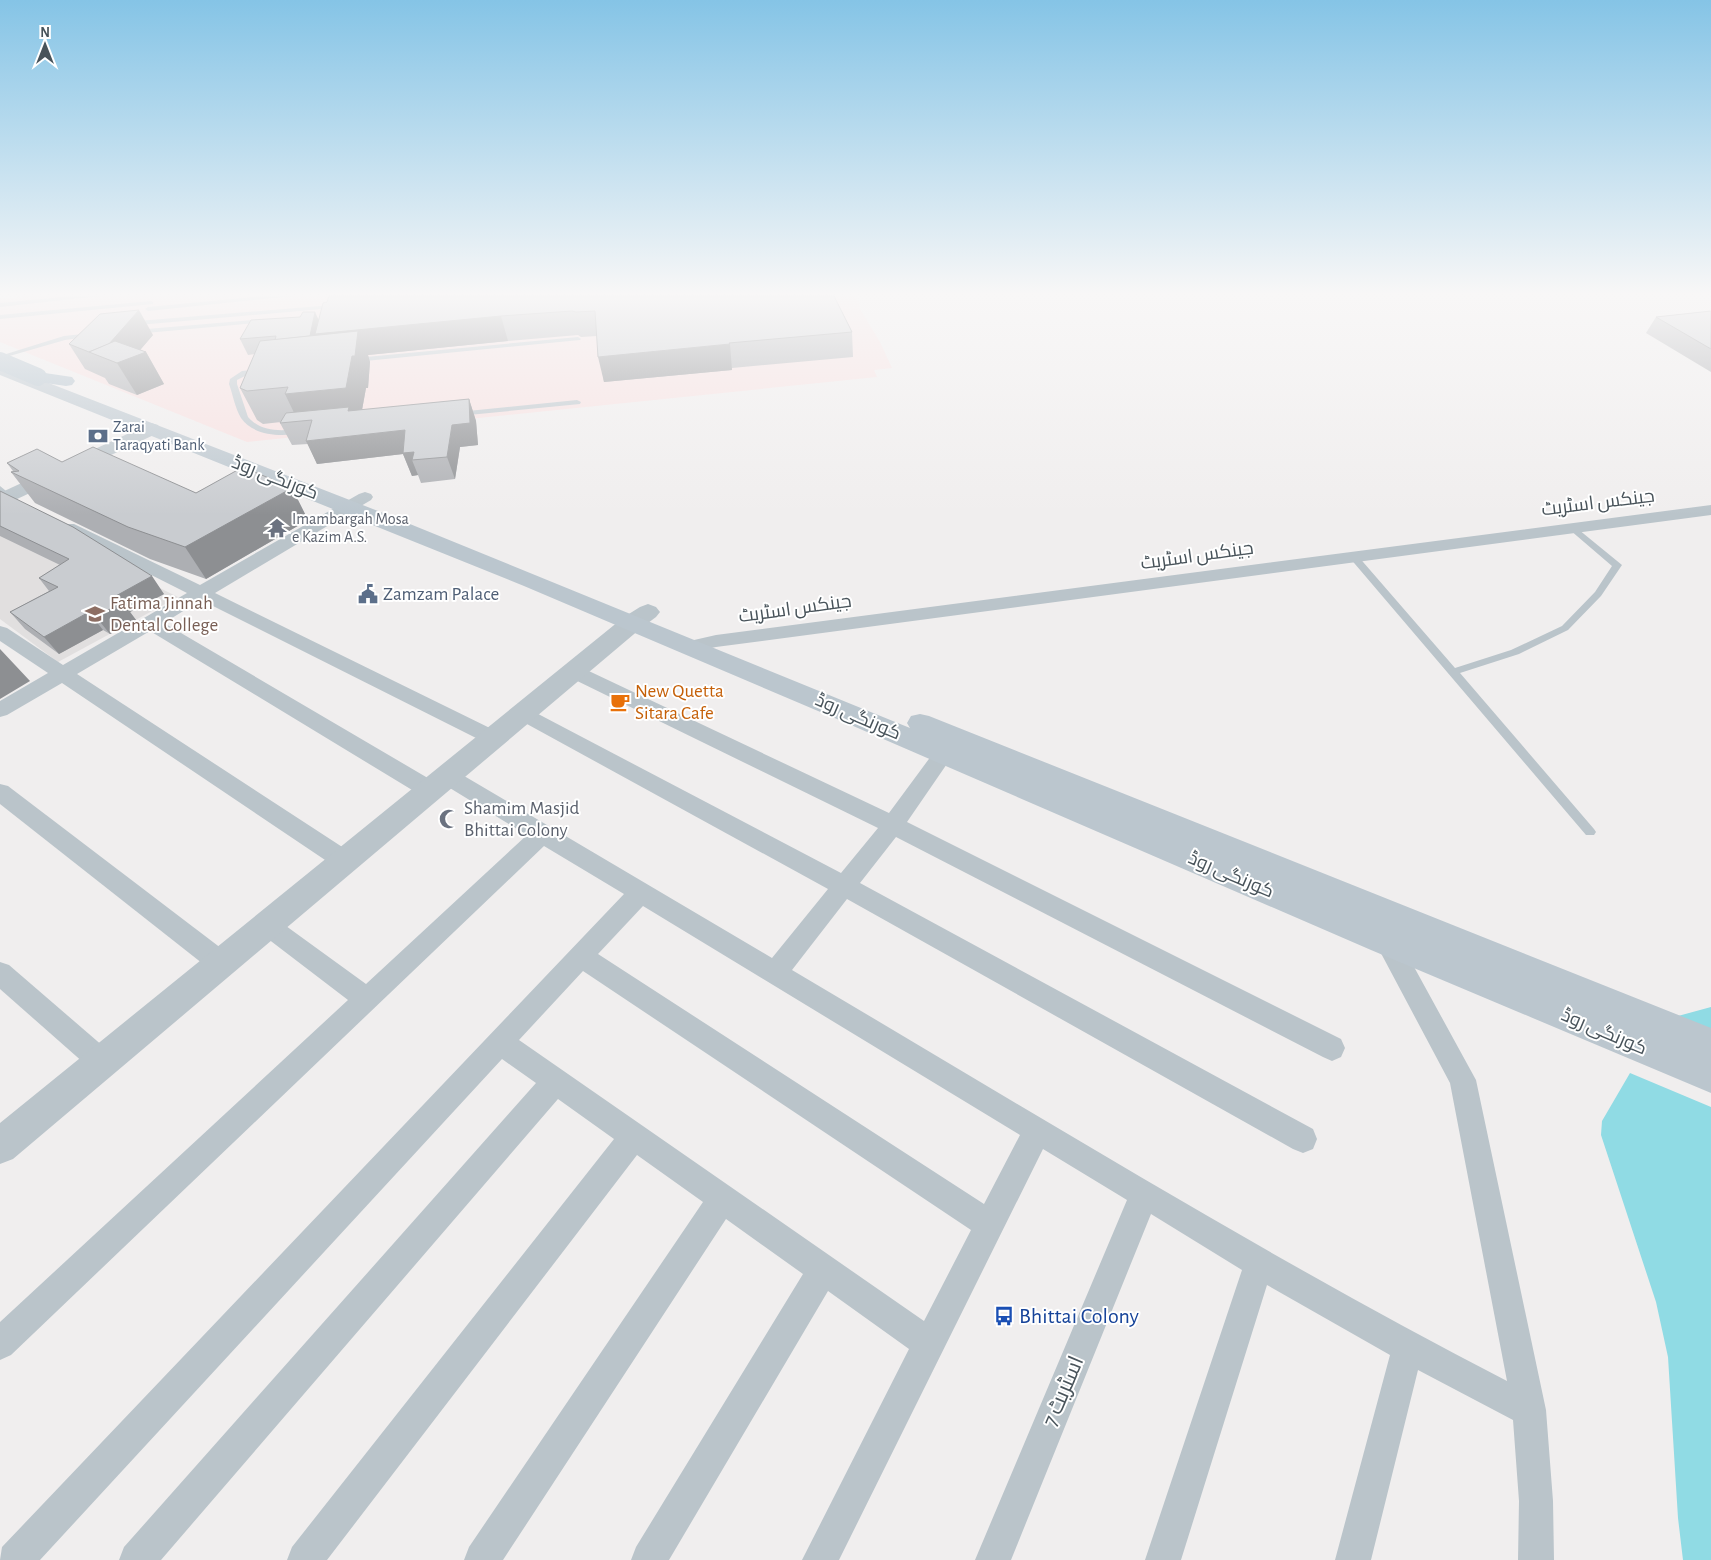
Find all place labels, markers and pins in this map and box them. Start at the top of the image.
place label: Zarai Taraqyati Bank [113,419,205,454]
bank icon: Zarai Taraqyati Bank [87,425,109,447]
place label: Imambargah Mosa e Kazim A.S. [292,511,409,545]
temple icon: Imambargah Mosa e Kazim A.S. [266,517,288,539]
public building icon: Zamzam Palace [357,583,379,605]
place label: Zamzam Palace [383,585,499,604]
place label: Fatima Jinnah Dental College [110,594,218,635]
school or university icon: Fatima Jinnah Dental College [84,603,106,625]
place label: New Quetta Sitara Cafe [635,682,724,723]
cafe icon: New Quetta Sitara Cafe [609,691,631,713]
place label: Shamim Masjid Bhittai Colony [464,799,580,840]
mosque icon: Shamim Masjid Bhittai Colony [438,808,460,830]
bus stop icon: Bhittai Colony [993,1305,1015,1327]
place label: Bhittai Colony [1019,1305,1139,1327]

